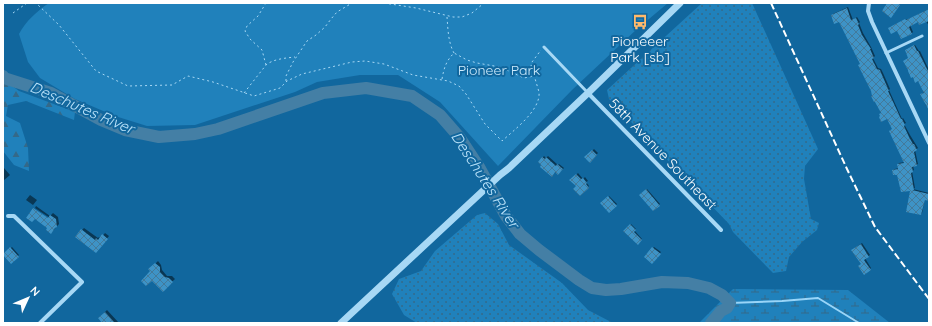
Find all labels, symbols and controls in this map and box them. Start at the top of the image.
bus stop icon: Pioneeer Park [sb] [631,13,649,31]
place label: Pioneeer Park [sb] [610,32,670,66]
park label: Pioneer Park [458,61,540,79]
water label: Deschutes River [27,77,139,139]
street label: 58th Avenue Southeast [605,94,721,214]
water label: Deschutes River [447,128,525,233]
north arrow [8,278,48,318]
text: N [27,283,43,299]

